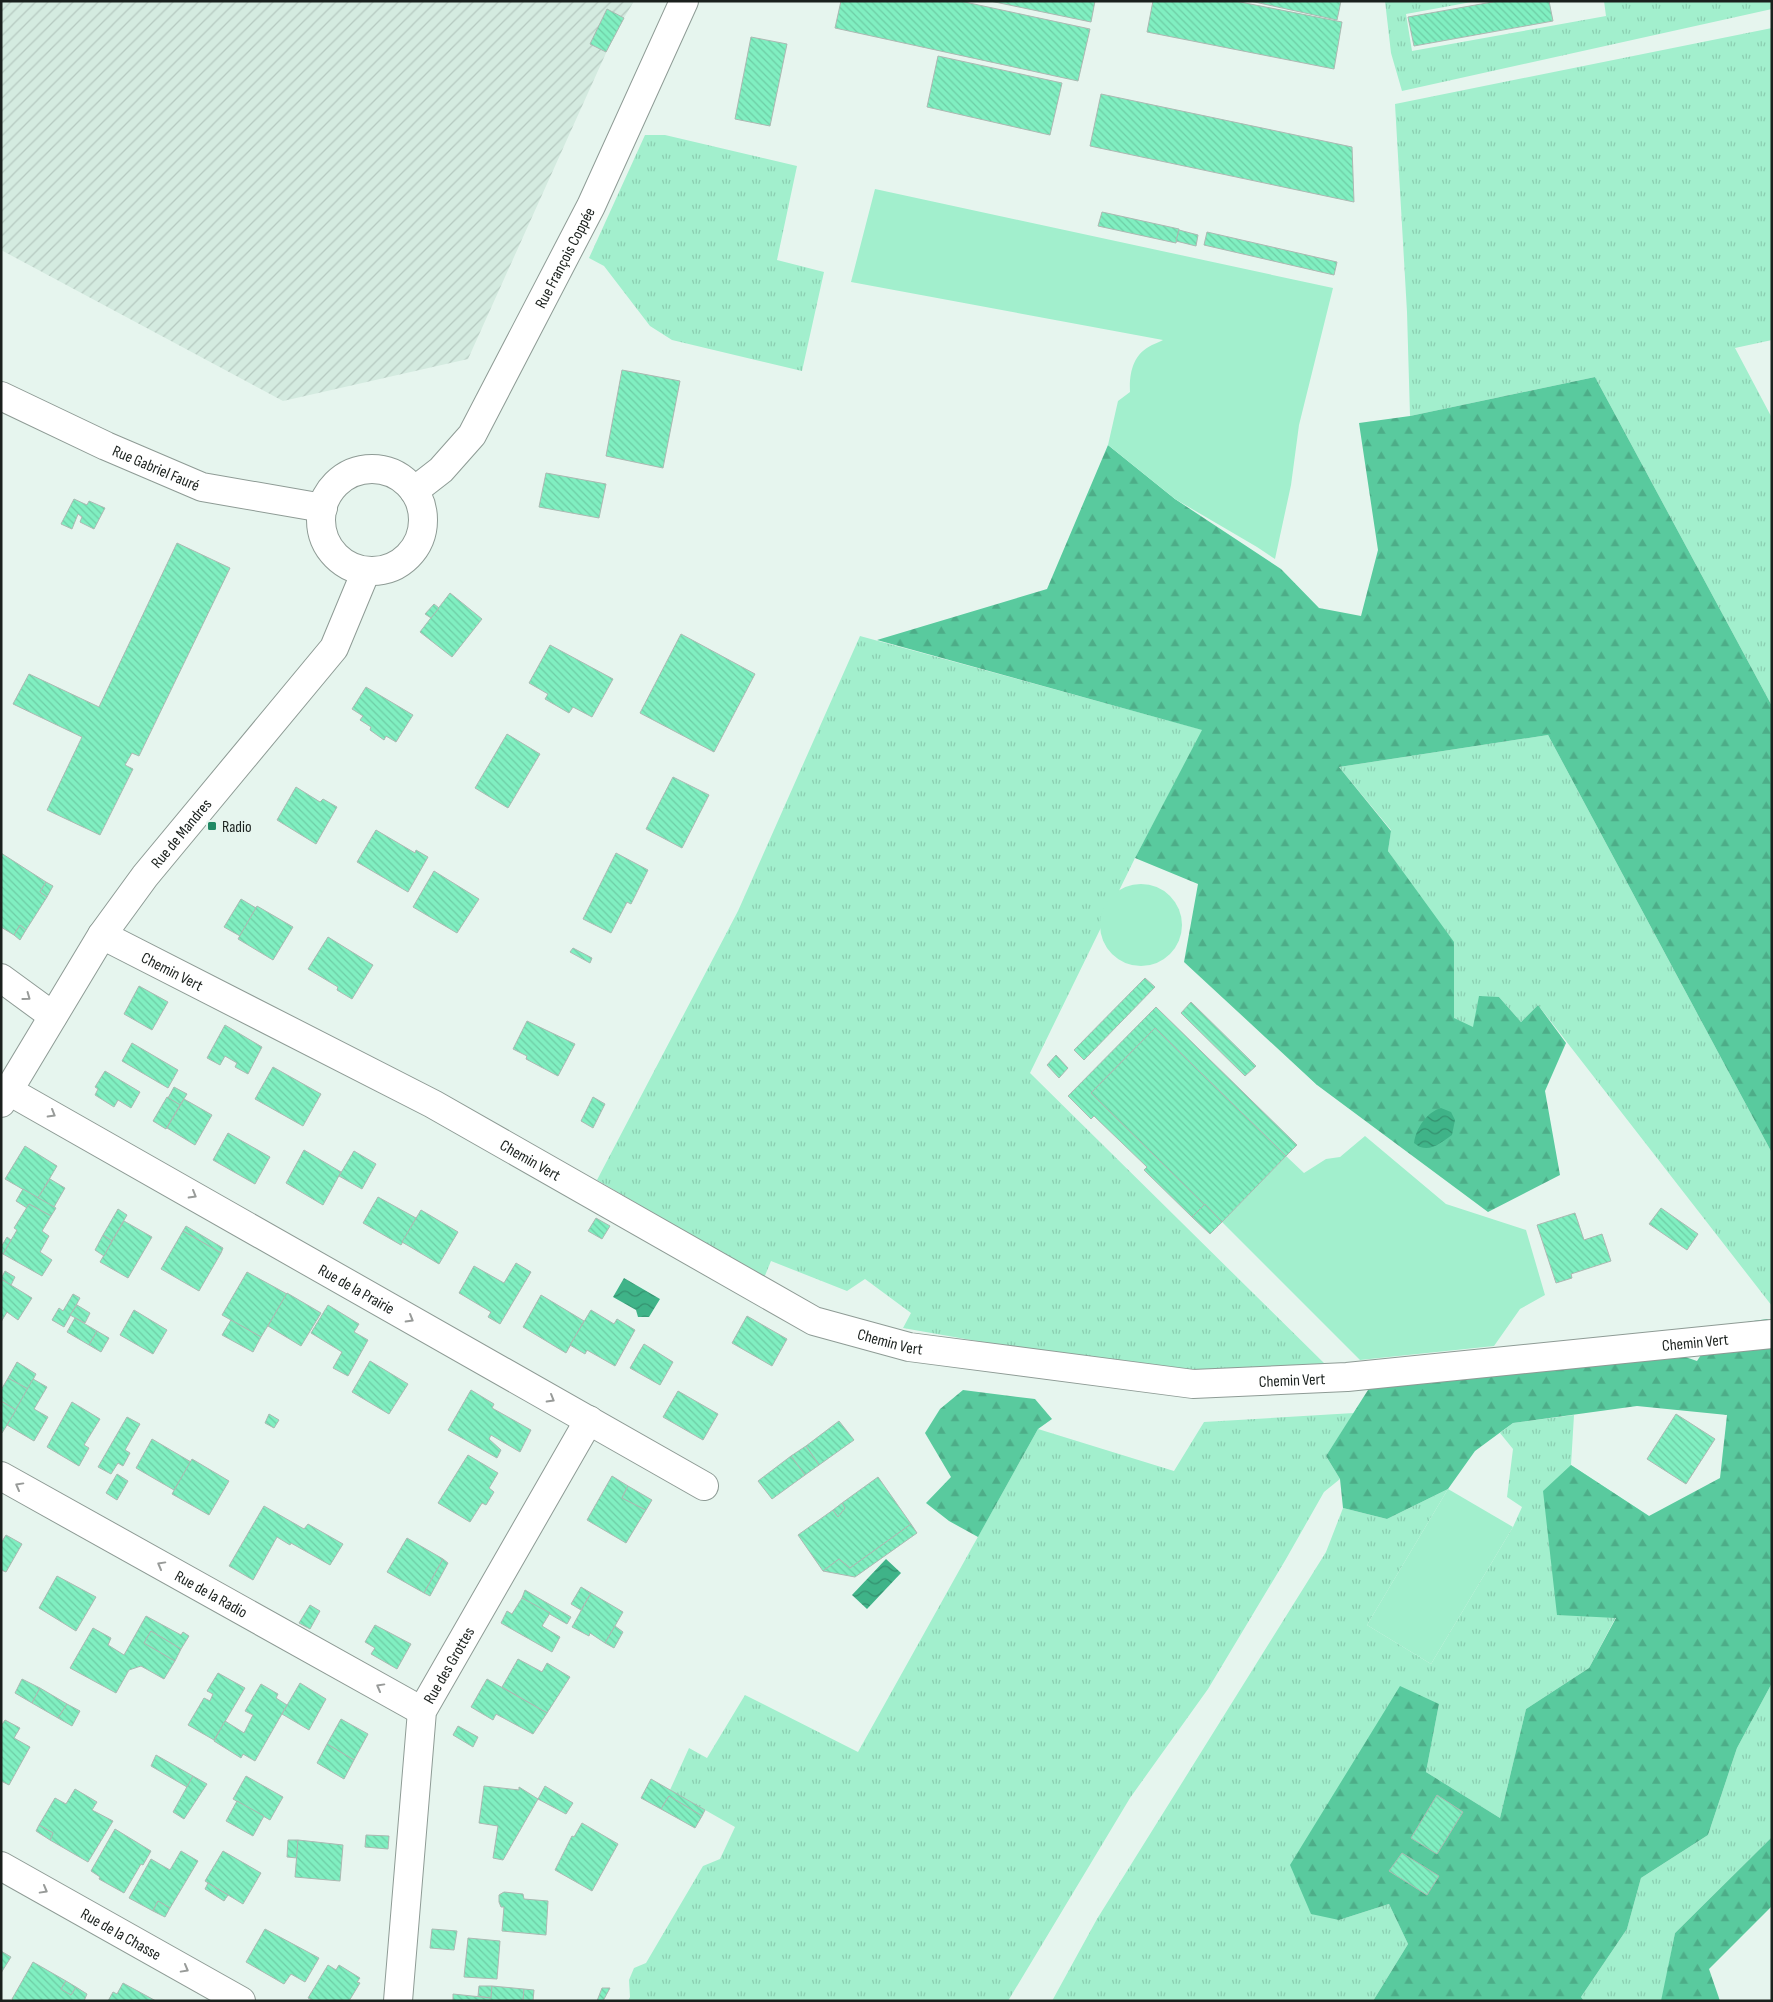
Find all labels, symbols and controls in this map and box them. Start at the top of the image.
street label: Rue François Coppée [532,204,600,312]
street label: Rue Gabriel Fauré [109,442,202,496]
street label: Rue de Mandres [148,795,216,872]
place label: Radio [222,818,252,837]
marker: Radio [206,820,218,832]
street label: Chemin Vert [138,949,206,996]
one-way arrow [21,991,30,999]
one-way arrow [46,1108,55,1118]
street label: Chemin Vert [496,1136,564,1186]
one-way arrow [187,1188,196,1198]
street label: Rue de la Prairie [314,1261,398,1319]
one-way arrow [405,1312,414,1322]
street label: Chemin Vert [855,1325,924,1360]
street label: Chemin Vert [1661,1330,1729,1356]
street label: Chemin Vert [1258,1370,1326,1392]
one-way arrow [546,1393,555,1403]
one-way arrow [16,1483,25,1493]
one-way arrow [158,1562,167,1572]
street label: Rue de la Radio [171,1567,250,1623]
street label: Rue des Grottes [420,1624,479,1708]
one-way arrow [376,1683,385,1693]
one-way arrow [38,1884,47,1894]
street label: Rue de la Chasse [77,1905,164,1965]
one-way arrow [180,1963,189,1973]

